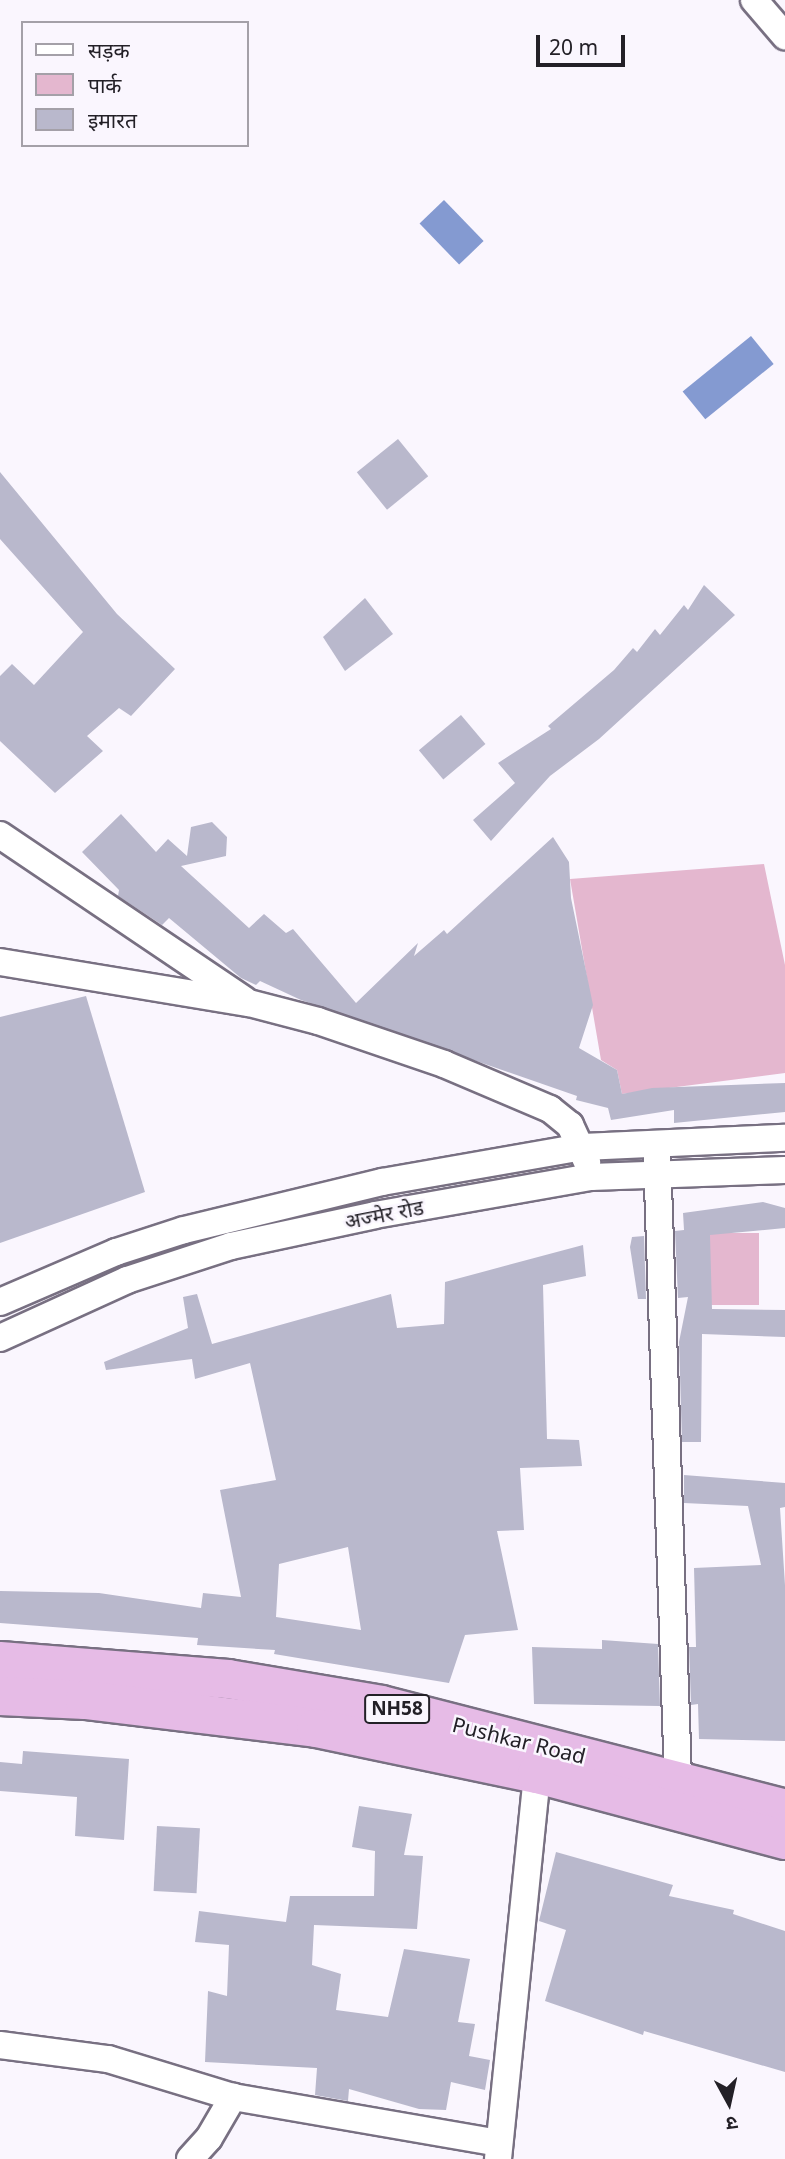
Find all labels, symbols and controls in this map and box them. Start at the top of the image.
legend [21,21,248,147]
scale bar [540,21,629,65]
text: 20 m [549,33,598,61]
text: सड़क [88,36,130,64]
text: पार्क [88,71,122,99]
text: इमारत [88,106,137,134]
street label: अज्मेर रोड [342,1194,426,1234]
road number: NH58 [364,1694,430,1724]
street label: Pushkar Road [450,1711,588,1769]
north arrow [694,2068,764,2138]
text: उ [725,2110,739,2137]

